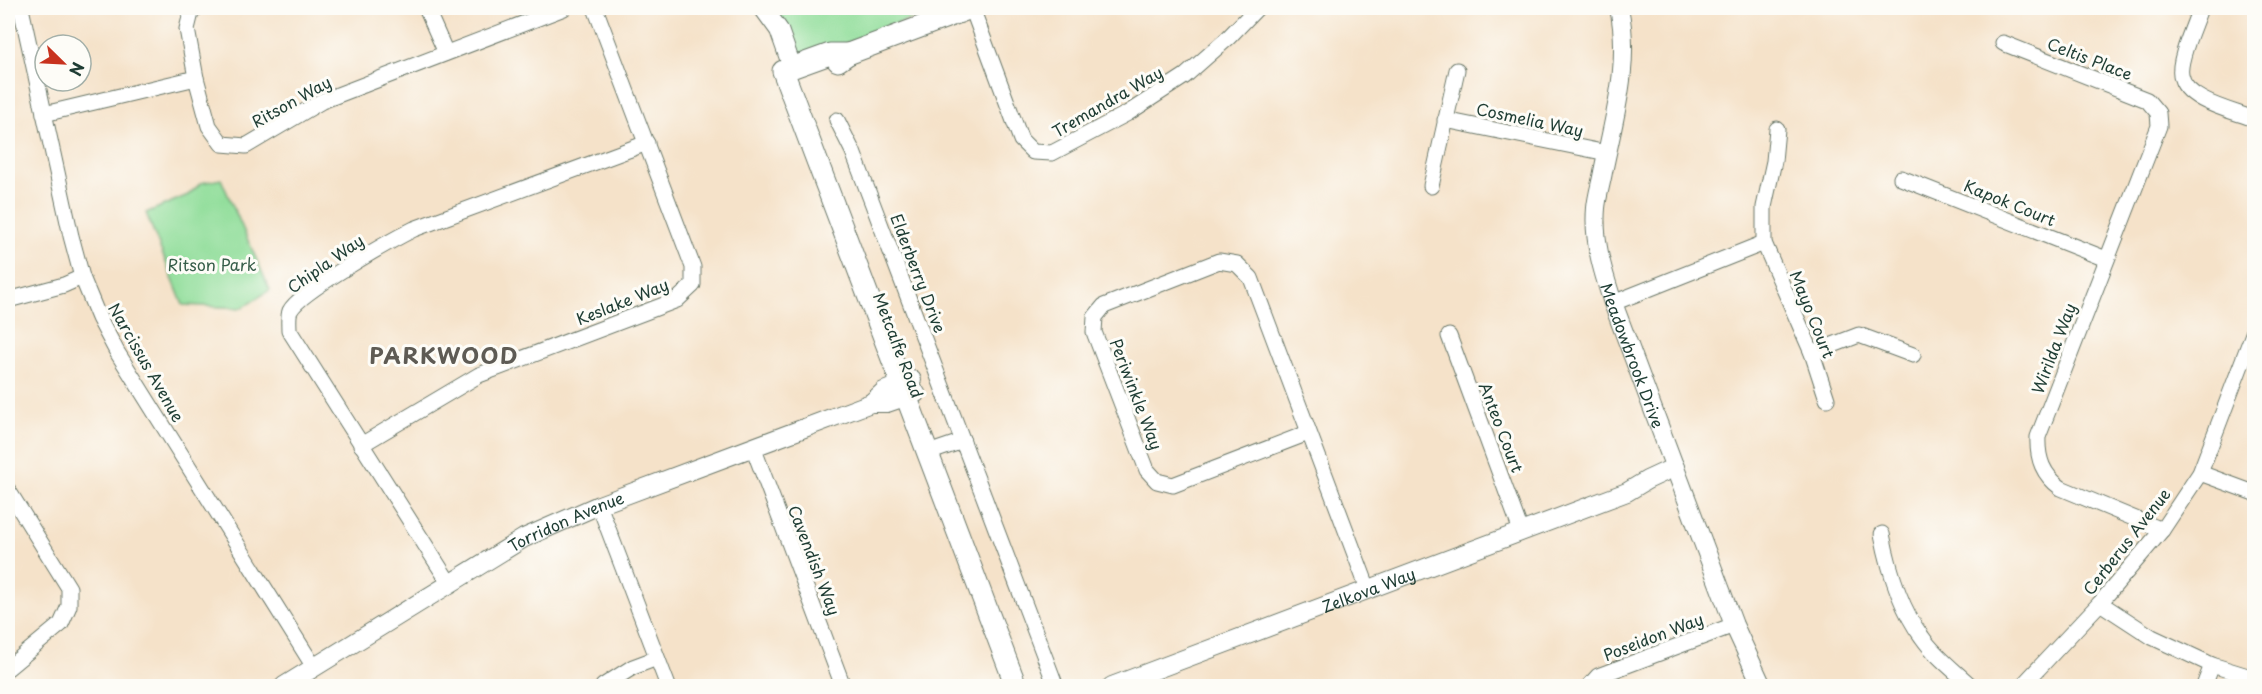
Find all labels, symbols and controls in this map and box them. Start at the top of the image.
street label: Celtis Place [2044,31,2136,85]
north arrow [33,33,93,93]
text: N [64,59,91,80]
street label: Tremandra Way [1047,60,1167,142]
street label: Ritson Way [247,69,335,133]
street label: Cosmelia Way [1474,96,1586,142]
street label: Kapok Court [1961,173,2060,231]
street label: Elderberry Drive [885,210,953,336]
street label: Chipla Way [282,228,368,298]
park label: Ritson Park [167,252,257,276]
street label: Mayo Court [1785,267,1842,362]
street label: Keslake Way [572,272,672,330]
street label: Meadowbrook Drive [1595,280,1671,431]
street label: Metcalfe Road [868,289,930,401]
street label: Narcissus Avenue [103,298,191,426]
street label: Wirilda Way [2025,299,2081,397]
street label: Periwinkle Way [1105,335,1169,453]
district label: PARKWOOD [369,338,519,371]
street label: Anteo Court [1474,378,1530,476]
street label: Cerberus Avenue [2077,482,2176,600]
street label: Torridon Avenue [503,485,627,557]
street label: Cavendish Way [783,501,847,619]
street label: Zelkova Way [1318,561,1419,618]
street label: Poseidon Way [1599,606,1707,666]

